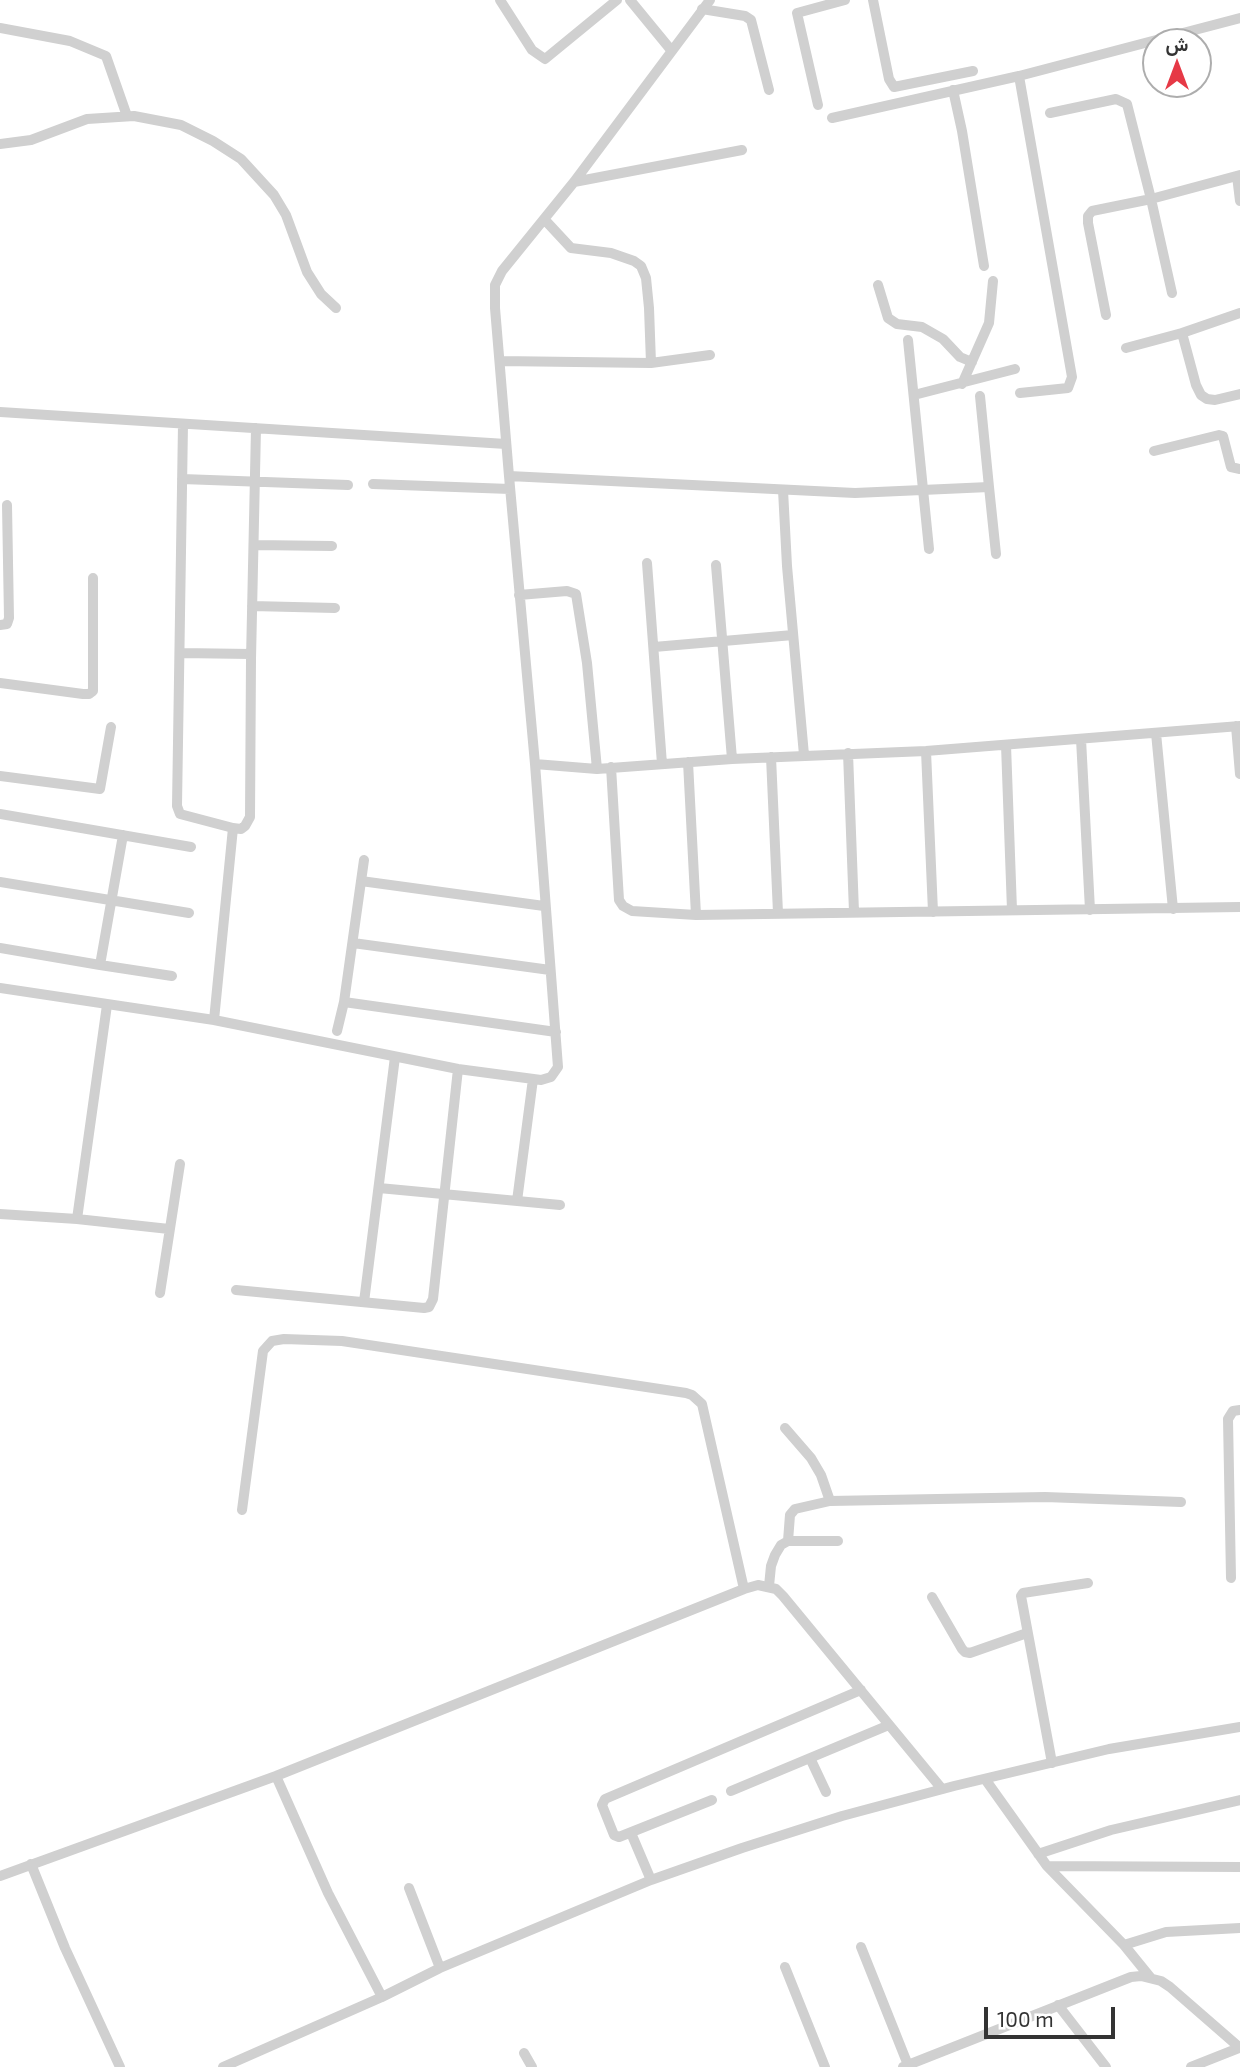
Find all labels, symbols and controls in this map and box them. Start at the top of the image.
north arrow [1142,28,1212,98]
text: ش [1166,32,1188,55]
scale bar [988,1994,1119,2038]
text: 100 m [997,2006,1054,2031]

